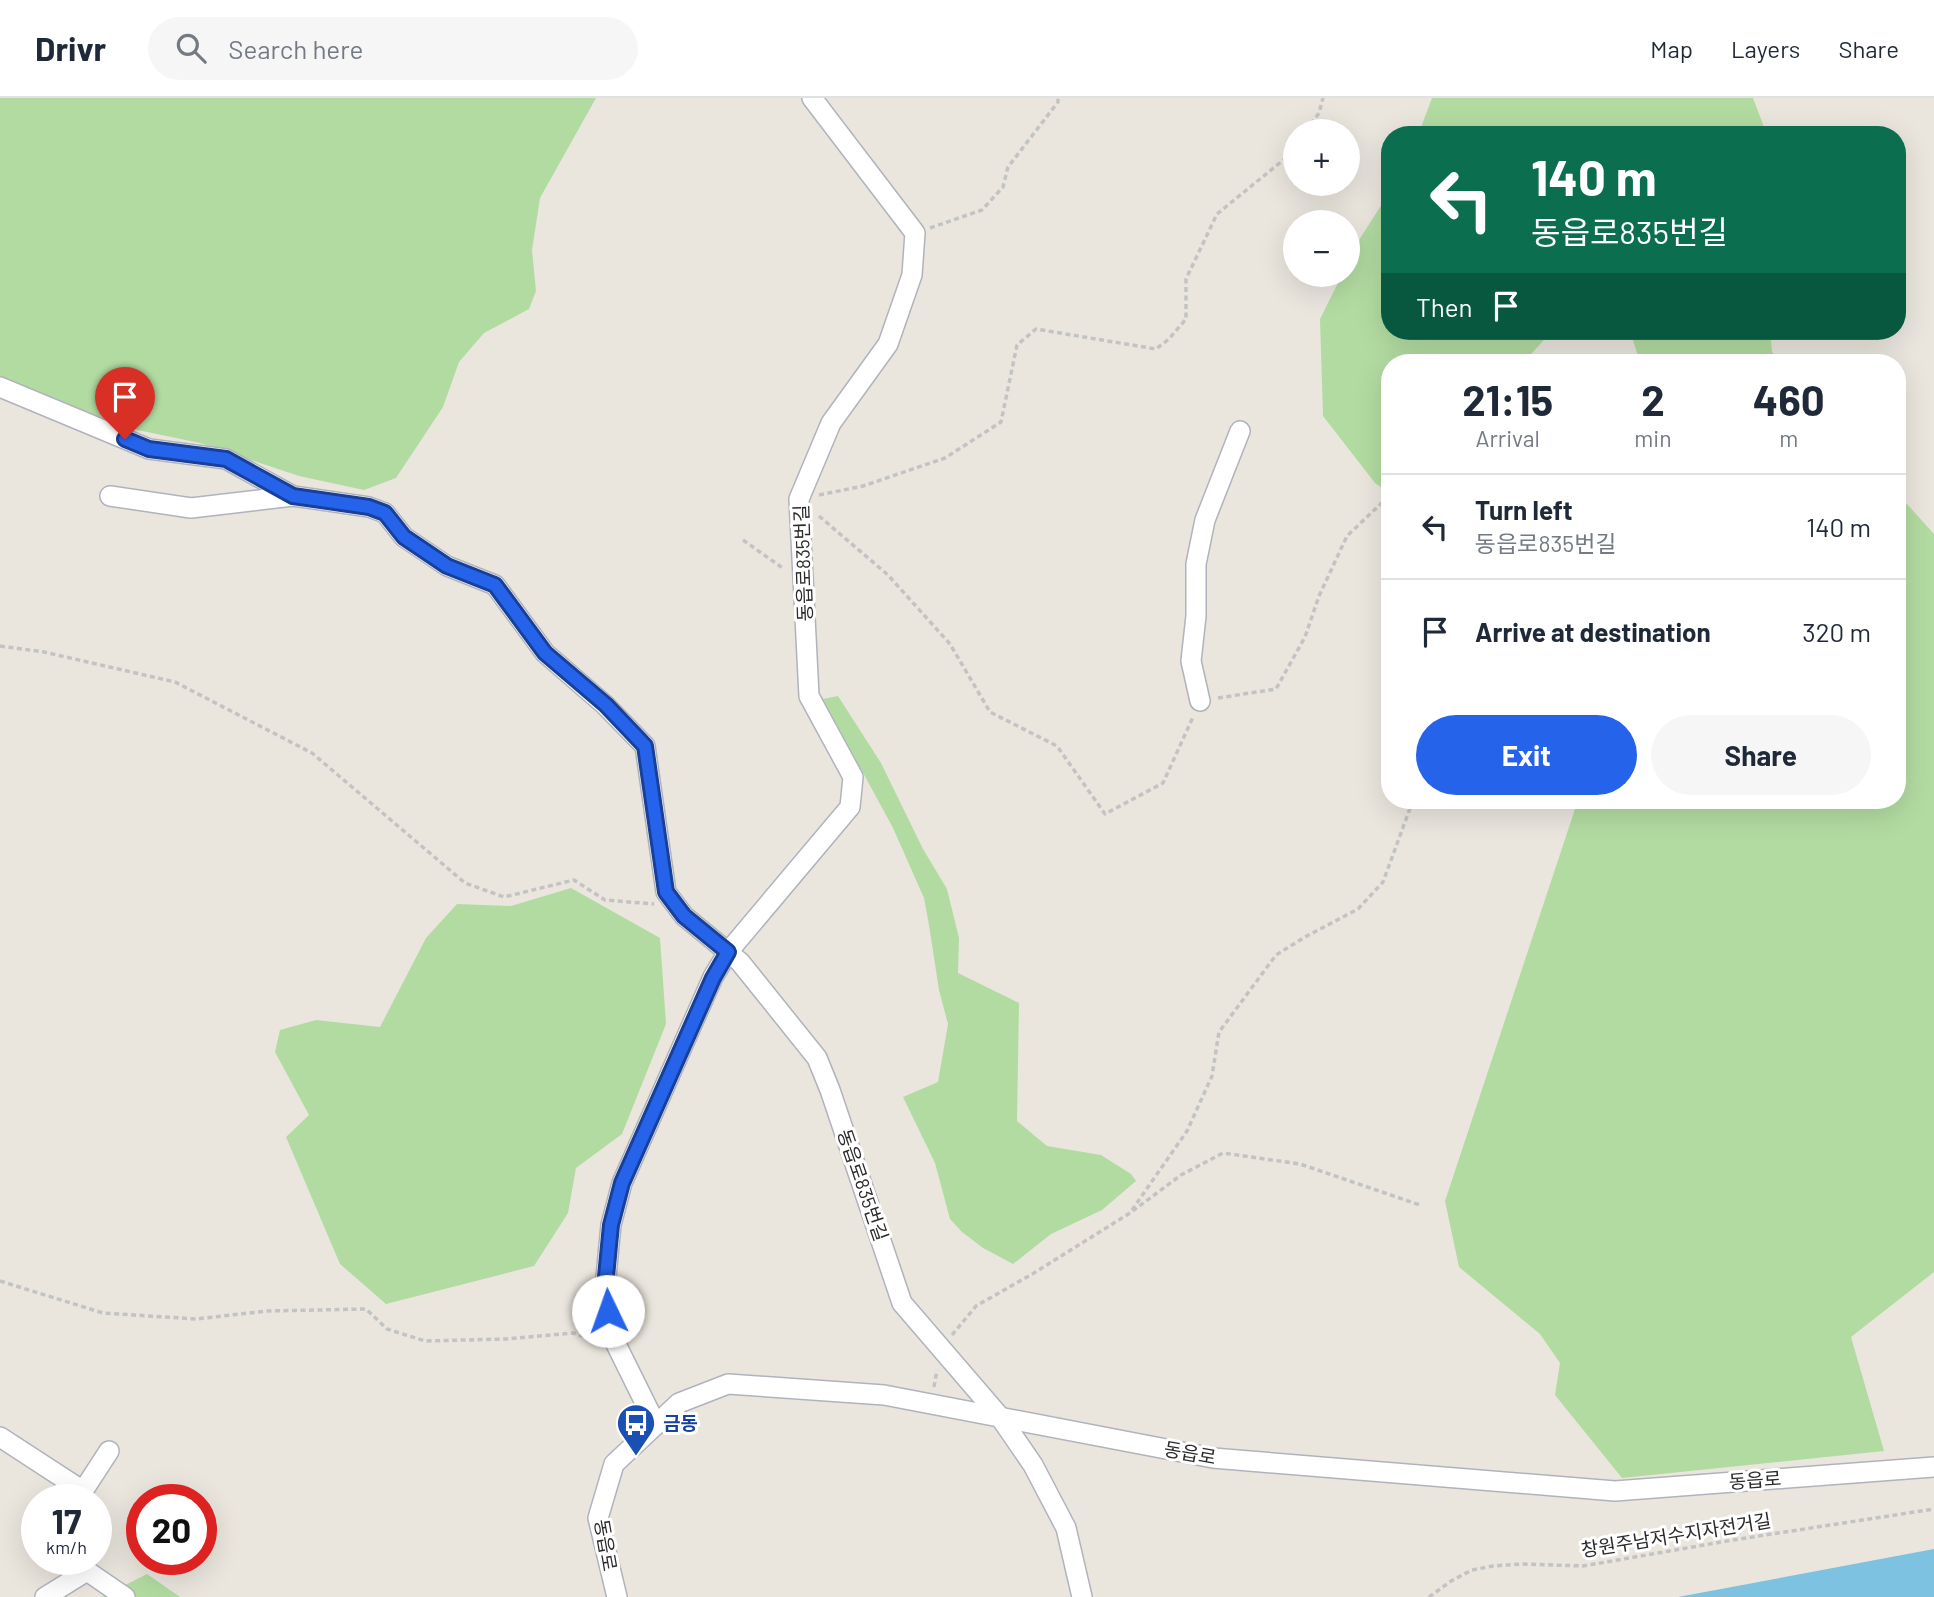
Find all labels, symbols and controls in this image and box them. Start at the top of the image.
search box [148,17,638,80]
text: Drivr [35,28,106,68]
icon: search [172,29,210,67]
text: Search here [228,33,363,64]
text: Map [1650,34,1693,63]
text: Layers [1731,34,1800,63]
text: Share [1838,34,1899,63]
map controls [1283,119,1360,287]
button: + [1283,119,1360,196]
text: 140 m [1531,147,1657,206]
icon: left [1416,154,1507,245]
button: − [1283,210,1360,287]
text: 동읍로835번길 [1531,212,1728,250]
icon: arrive [1487,287,1525,325]
text: Then [1416,291,1473,322]
pin [95,367,155,439]
text: 21:15 [1462,374,1553,424]
text: 2 [1641,374,1665,424]
text: 460 [1753,374,1825,424]
icon: arrive [106,378,144,416]
text: Arrival [1476,424,1540,452]
text: min [1634,424,1672,452]
text: m [1779,424,1798,452]
text: Turn left [1475,494,1573,525]
street label: 동읍로835번길 [789,504,816,622]
icon: left [1416,508,1454,546]
text: 140 m [1806,511,1871,542]
text: 동읍로835번길 [1475,529,1616,557]
icon: arrive [1416,613,1454,651]
text: Arrive at destination [1475,616,1711,647]
text: 320 m [1802,616,1871,647]
button: Exit [1416,715,1637,795]
button: Share [1651,715,1871,795]
street label: 동읍로835번길 [834,1126,893,1244]
position arrow [571,1274,645,1348]
bus stop icon: 금동 [615,1402,657,1457]
place label: 금동 [663,1411,698,1434]
street label: 동읍로 [1162,1437,1218,1468]
street label: 동읍로 [1728,1466,1782,1493]
speed limit sign: 20 [126,1484,217,1575]
text: 17 [52,1499,81,1541]
street label: 창원주남저수지자전거길 [1579,1508,1773,1561]
street label: 동읍로 [591,1517,622,1573]
text: km/h [46,1536,87,1558]

